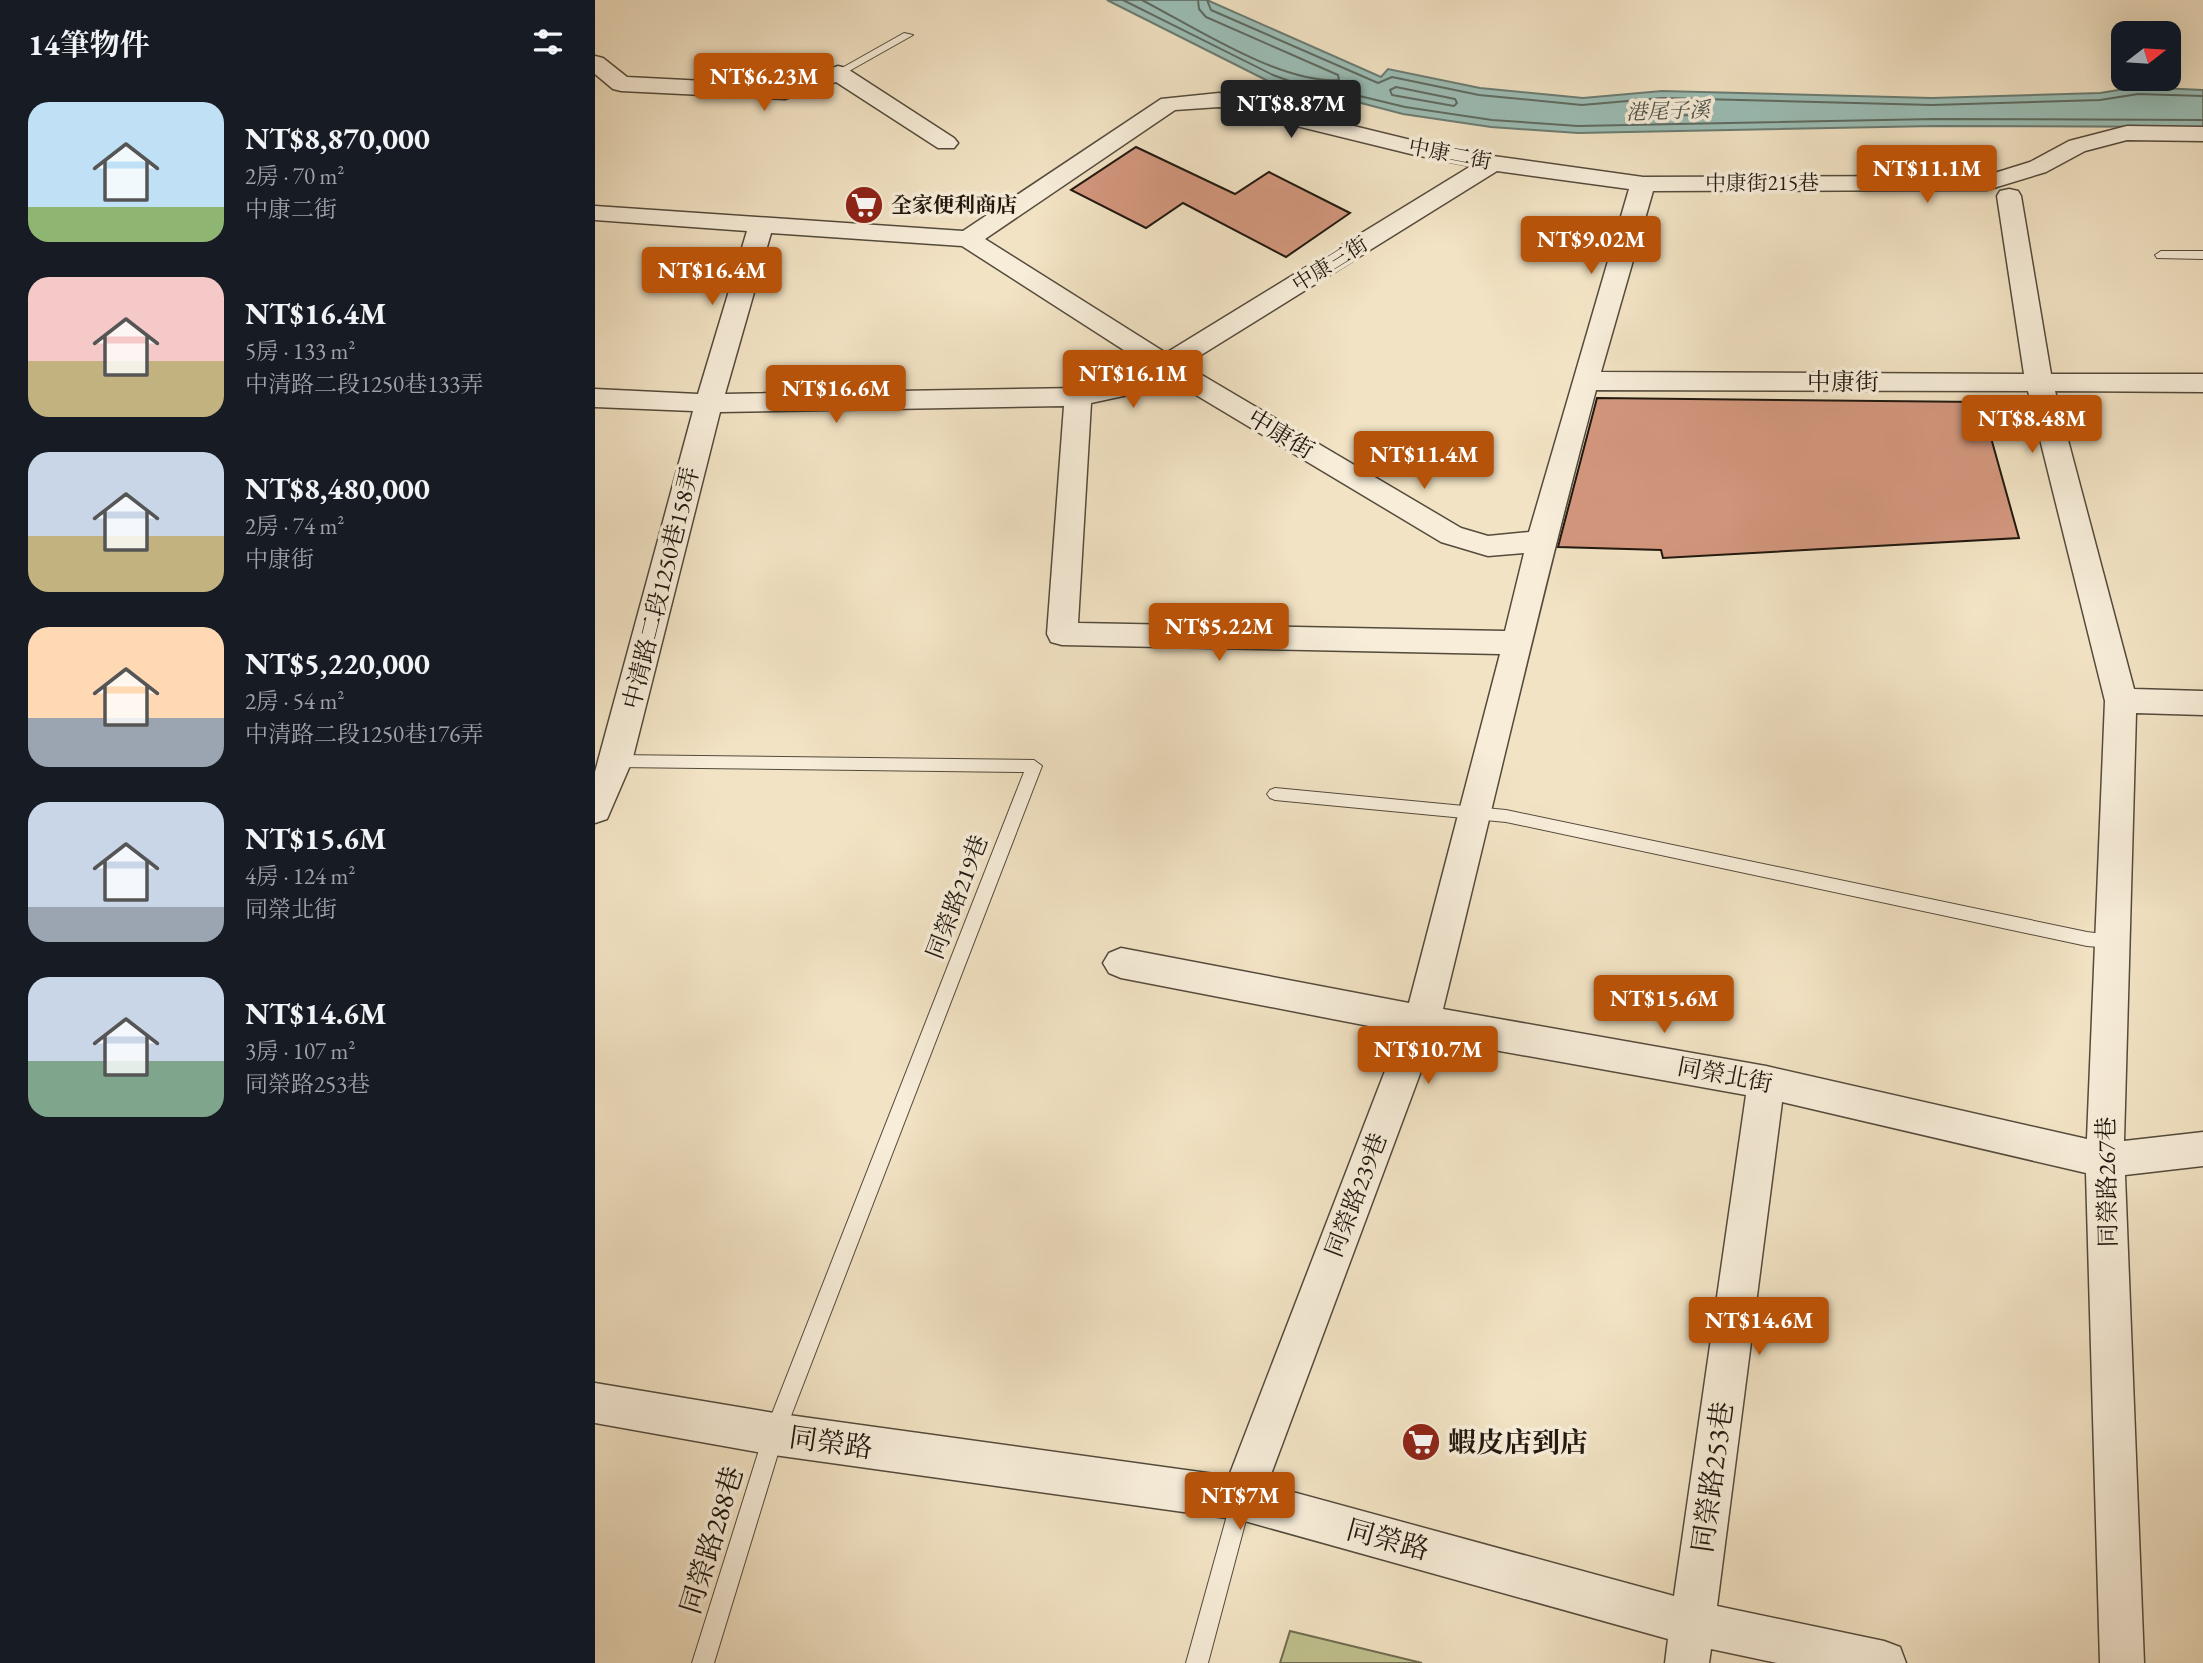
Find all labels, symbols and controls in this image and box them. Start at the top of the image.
north arrow [2111,21,2181,91]
map controls [2111,21,2181,91]
icon: filters [529,23,567,61]
text: 14筆物件 [28,25,150,64]
pin: NT$6.23M [692,54,836,113]
text: NT$6.23M [710,61,818,91]
pin: NT$8.87M [1219,80,1363,140]
text: NT$8.87M [1237,88,1345,118]
water label: 港尾子溪 [1626,95,1712,125]
text: NT$8,870,000 [245,119,430,158]
icon: home [84,130,168,214]
street label: 中康二街 [1406,132,1494,175]
pin: NT$11.1M [1855,146,1999,205]
text: NT$11.1M [1873,153,1981,183]
text: 2房 · 70 m² [245,161,344,191]
street label: 中康街215巷 [1705,169,1819,196]
supermarket icon: 全家便利商店 [843,184,885,226]
place label: 全家便利商店 [891,191,1017,218]
text: 中康二街 [245,194,337,224]
pin: NT$9.02M [1519,216,1663,276]
text: NT$9.02M [1537,224,1645,254]
street label: 中康三街 [1287,230,1373,297]
pin: NT$16.4M [640,247,784,307]
text: NT$16.4M [658,255,766,285]
text: NT$16.4M [245,294,386,333]
icon: home [84,305,168,389]
text: 5房 · 133 m² [245,336,355,366]
pin: NT$16.1M [1061,350,1205,410]
text: NT$16.1M [1079,358,1187,388]
pin: NT$16.6M [764,366,908,425]
street label: 中康街 [1807,366,1879,397]
text: 中清路二段1250巷133弄 [245,369,483,399]
text: NT$16.6M [782,373,890,403]
pin: NT$8.48M [1960,396,2104,455]
street label: 中康街 [1242,402,1320,465]
text: NT$8.48M [1978,403,2086,433]
pin: NT$11.4M [1352,432,1496,491]
text: NT$11.4M [1370,439,1478,469]
street label: 中清路二段1250巷158弄 [615,464,706,712]
text: NT$8,480,000 [245,469,430,508]
icon: home [84,480,168,564]
text: 2房 · 74 m² [245,511,344,541]
text: 中康街 [245,544,314,574]
pin: NT$5.22M [1147,604,1291,663]
text: NT$5.22M [1165,611,1273,641]
text: NT$5,220,000 [245,644,430,683]
icon: home [84,655,168,739]
text: 2房 · 54 m² [245,686,344,716]
text: 中清路二段1250巷176弄 [245,719,483,749]
text: NT$15.6M [245,819,386,858]
icon: home [84,830,168,914]
street label: 同榮路219巷 [919,830,994,963]
text: 4房 · 124 m² [245,861,355,891]
text: 同榮北街 [245,894,337,924]
pin: NT$15.6M [1592,976,1736,1035]
text: NT$15.6M [1610,983,1718,1013]
text: NT$14.6M [245,994,386,1033]
icon: home [84,1005,168,1089]
pin: NT$10.7M [1356,1026,1500,1086]
text: NT$10.7M [1374,1034,1482,1064]
text: 3房 · 107 m² [245,1036,355,1066]
street label: 同榮北街 [1675,1050,1775,1099]
text: 同榮路253巷 [245,1069,370,1099]
street label: 同榮路267巷 [2090,1116,2123,1248]
street label: 同榮路239巷 [1318,1128,1393,1261]
pin: NT$14.6M [1687,1298,1831,1357]
text: NT$14.6M [1705,1305,1813,1335]
street label: 同榮路253巷 [1684,1399,1740,1555]
street label: 同榮路 [787,1418,875,1466]
supermarket icon: 蝦皮店到店 [1400,1421,1442,1463]
place label: 蝦皮店到店 [1448,1424,1588,1460]
street label: 同榮路288巷 [672,1462,750,1618]
pin: NT$7M [1191,1472,1289,1532]
text: NT$7M [1201,1480,1279,1510]
street label: 同榮路 [1343,1511,1433,1567]

